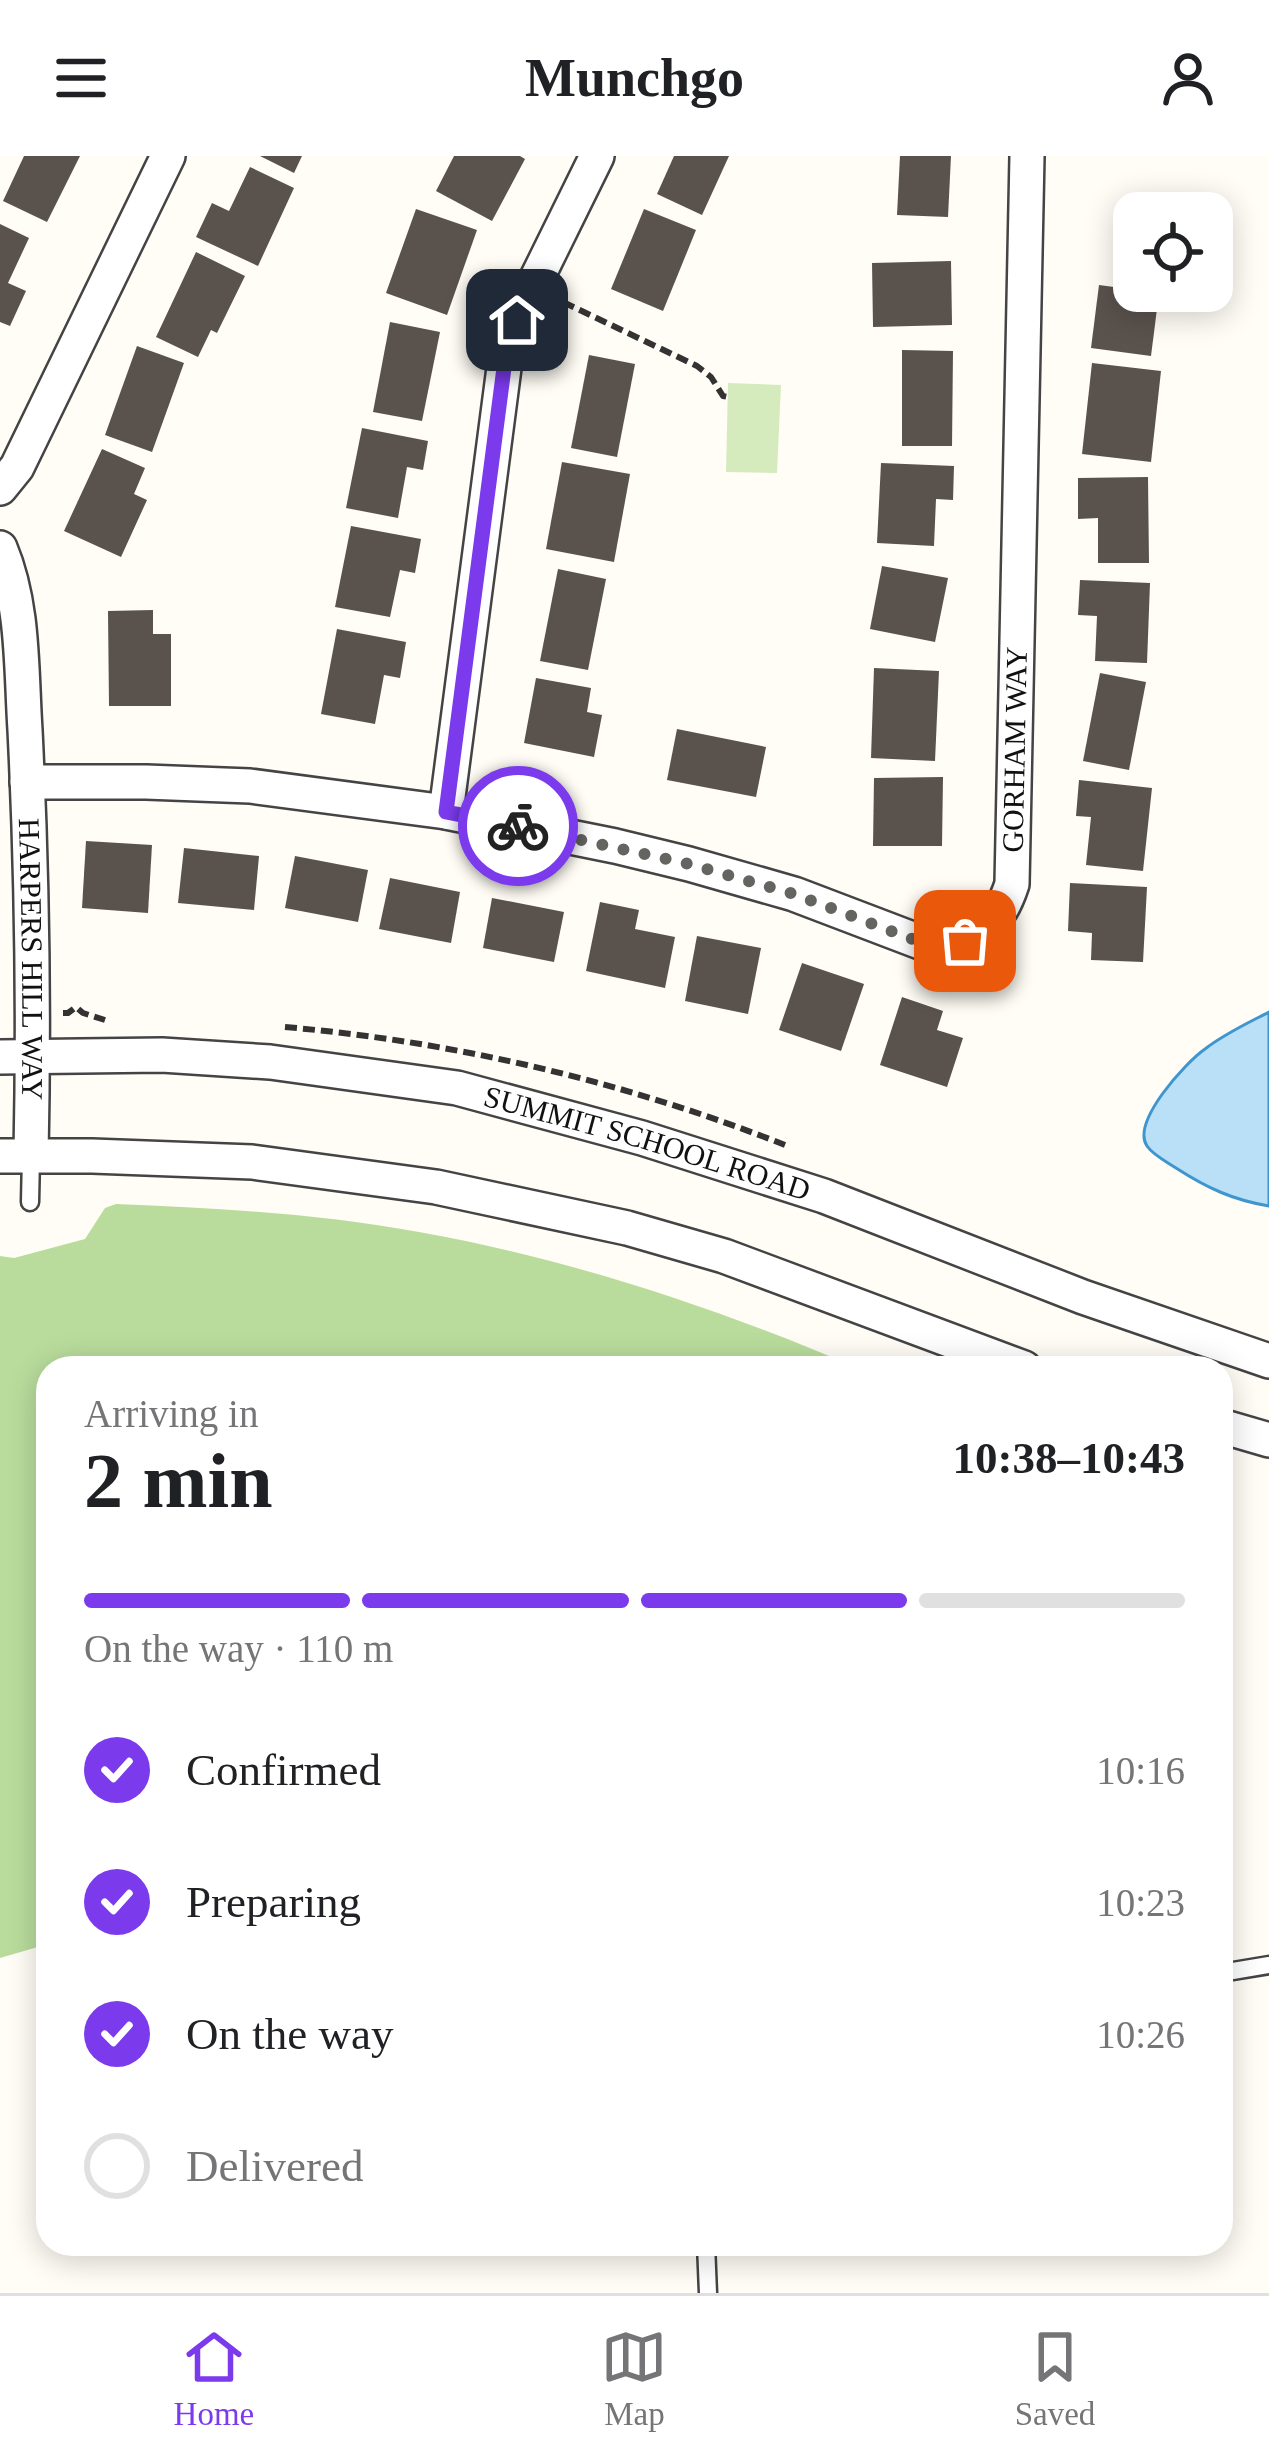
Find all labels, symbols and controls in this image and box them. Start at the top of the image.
icon: menu [48,45,114,111]
icon: person [1155,45,1221,111]
text: Munchgo [525,48,744,108]
map controls [1113,192,1233,312]
button: locate [1113,192,1233,312]
pin [466,269,568,371]
icon: home [484,287,550,353]
street label: GORHAM WAY [996,646,1033,853]
courier [458,766,578,886]
icon: bike [485,793,551,859]
street label: HARPERS HILL WAY [13,817,49,1101]
pin [914,890,1016,992]
icon: bag [932,908,998,974]
street label: SUMMIT SCHOOL ROAD [481,1079,814,1207]
text: Arriving in [84,1392,258,1435]
text: 10:38–10:43 [953,1433,1185,1483]
text: 2 min [84,1437,273,1524]
text: On the way · 110 m [84,1627,393,1670]
icon: check [84,1737,150,1803]
text: Confirmed [186,1745,381,1795]
text: 10:16 [1096,1749,1185,1792]
icon: check [84,1869,150,1935]
text: Preparing [186,1877,361,1927]
text: 10:23 [1096,1881,1185,1924]
icon: check [84,2001,150,2067]
text: On the way [186,2009,393,2059]
text: 10:26 [1096,2013,1185,2056]
text: Delivered [186,2141,363,2191]
tab: Home [174,2324,254,2433]
tab: Map [601,2324,667,2433]
tab: Saved [1015,2324,1095,2433]

